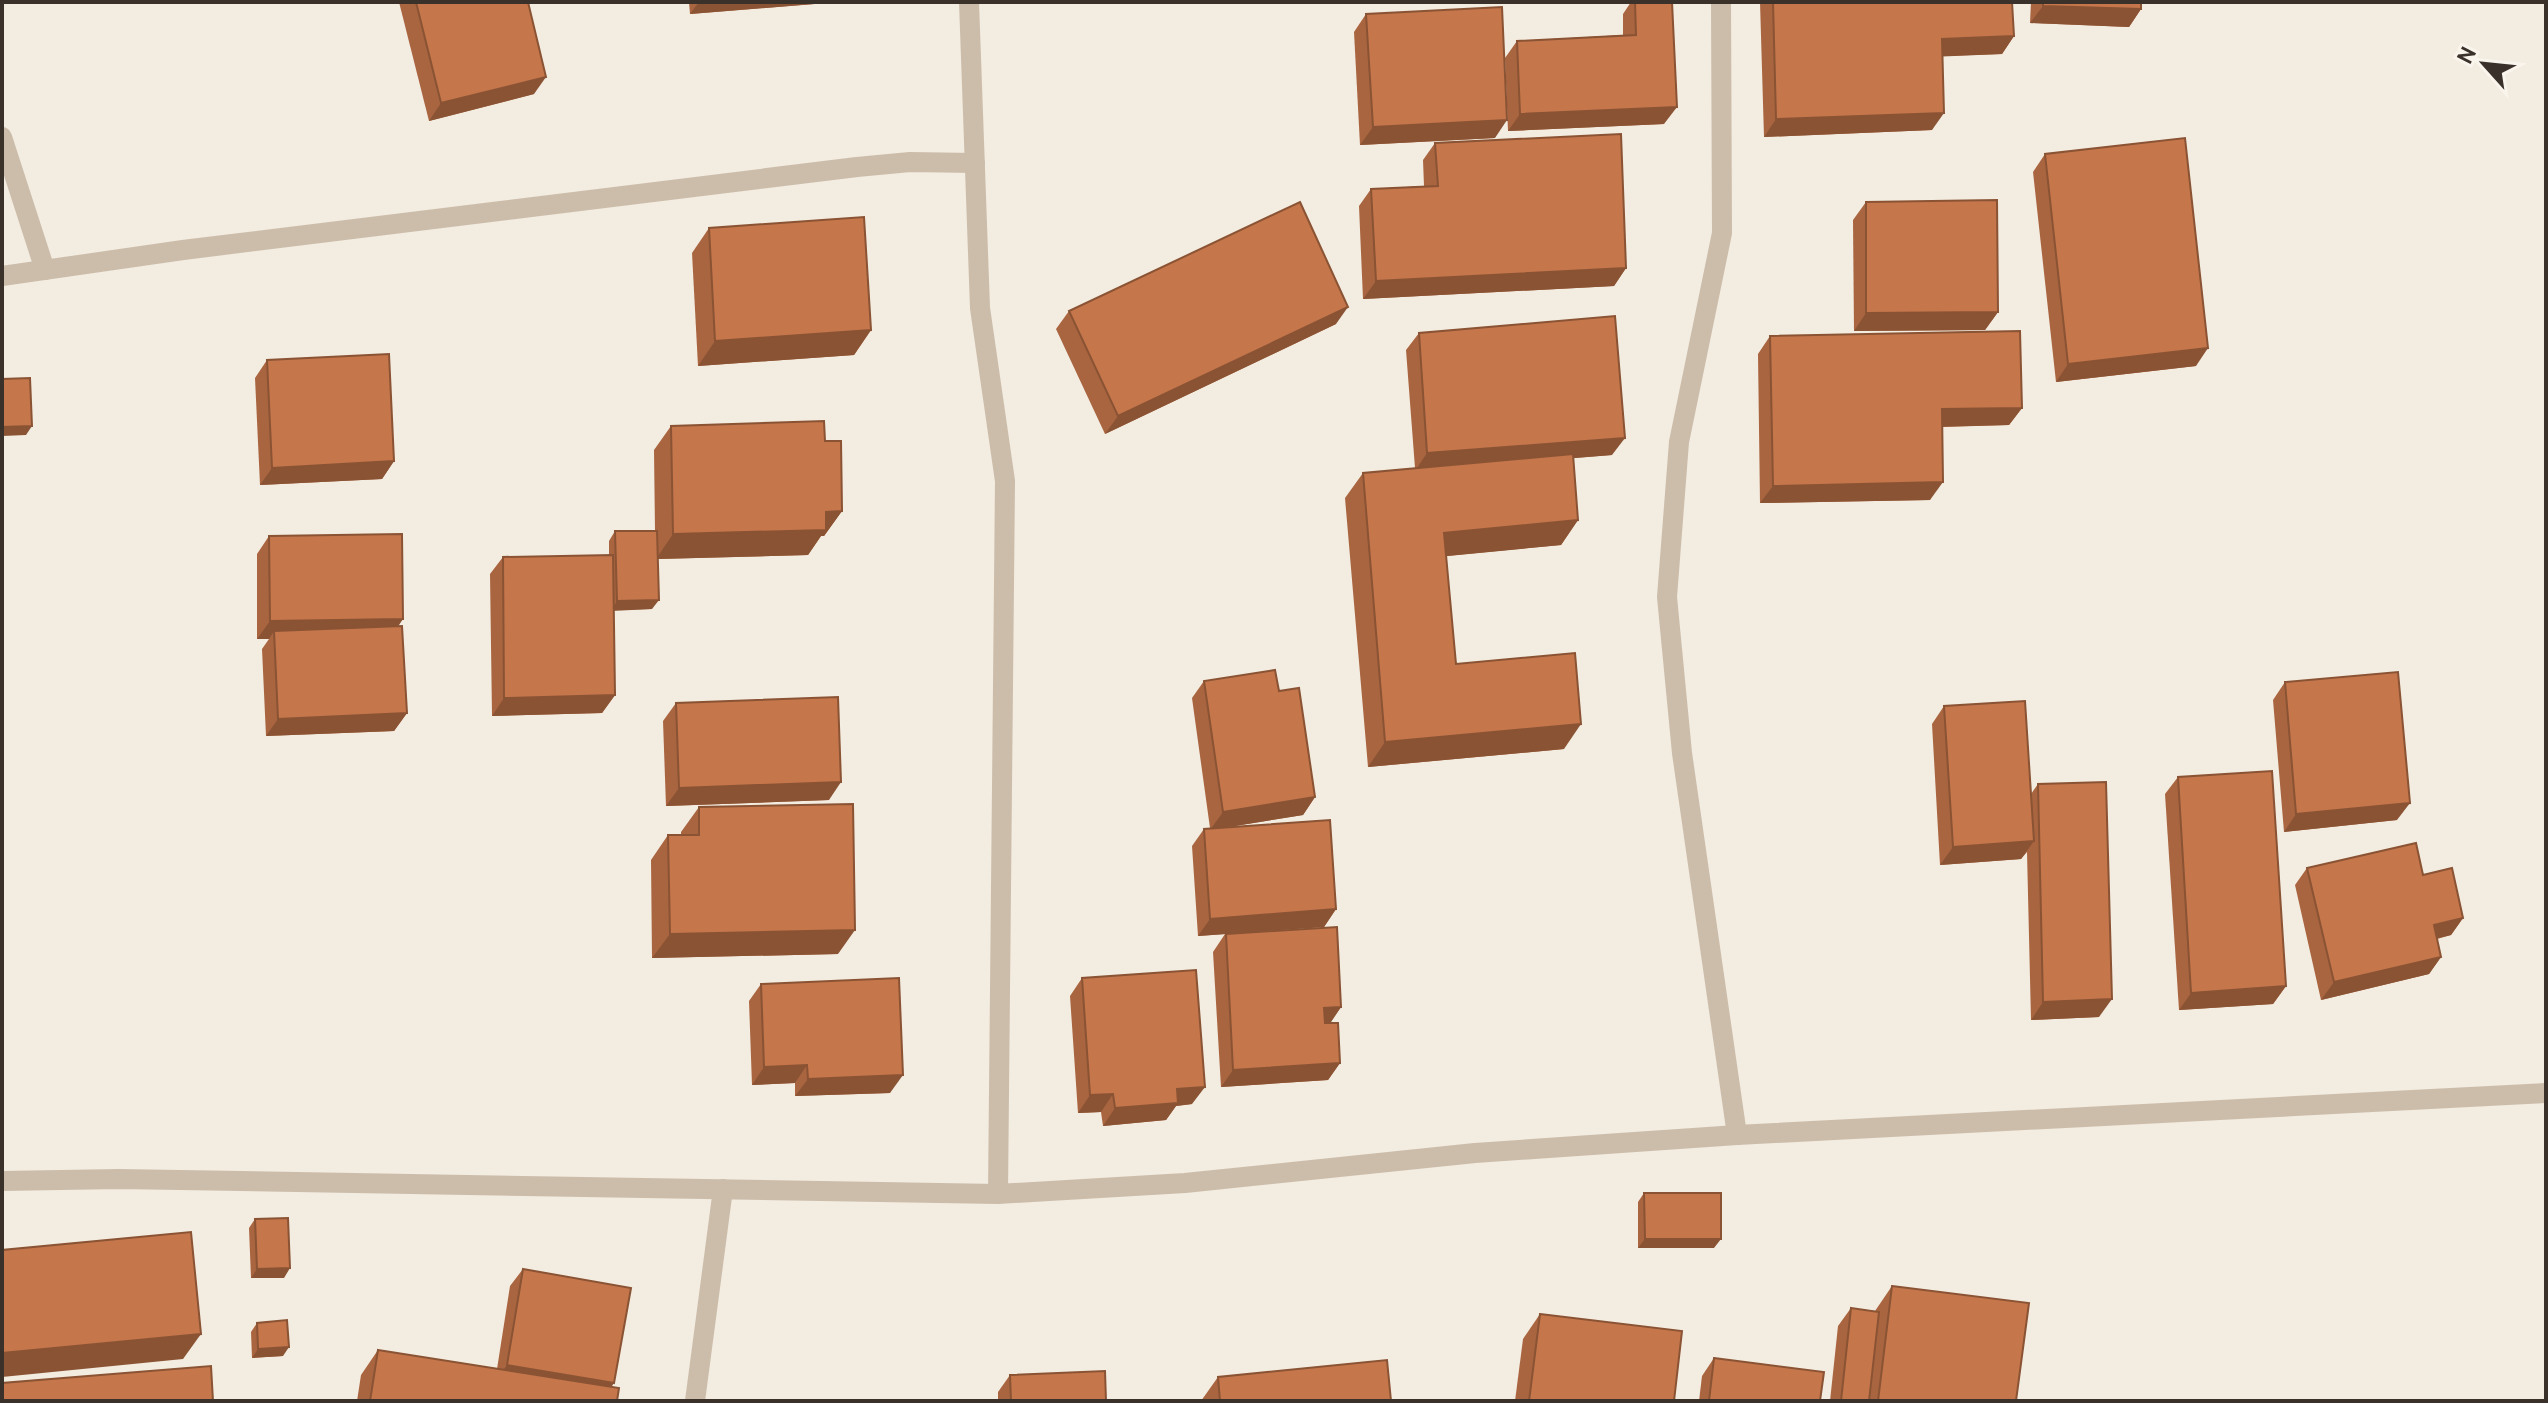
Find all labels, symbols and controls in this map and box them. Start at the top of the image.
north arrow [2444,24,2524,104]
text: N [2451,42,2482,68]

